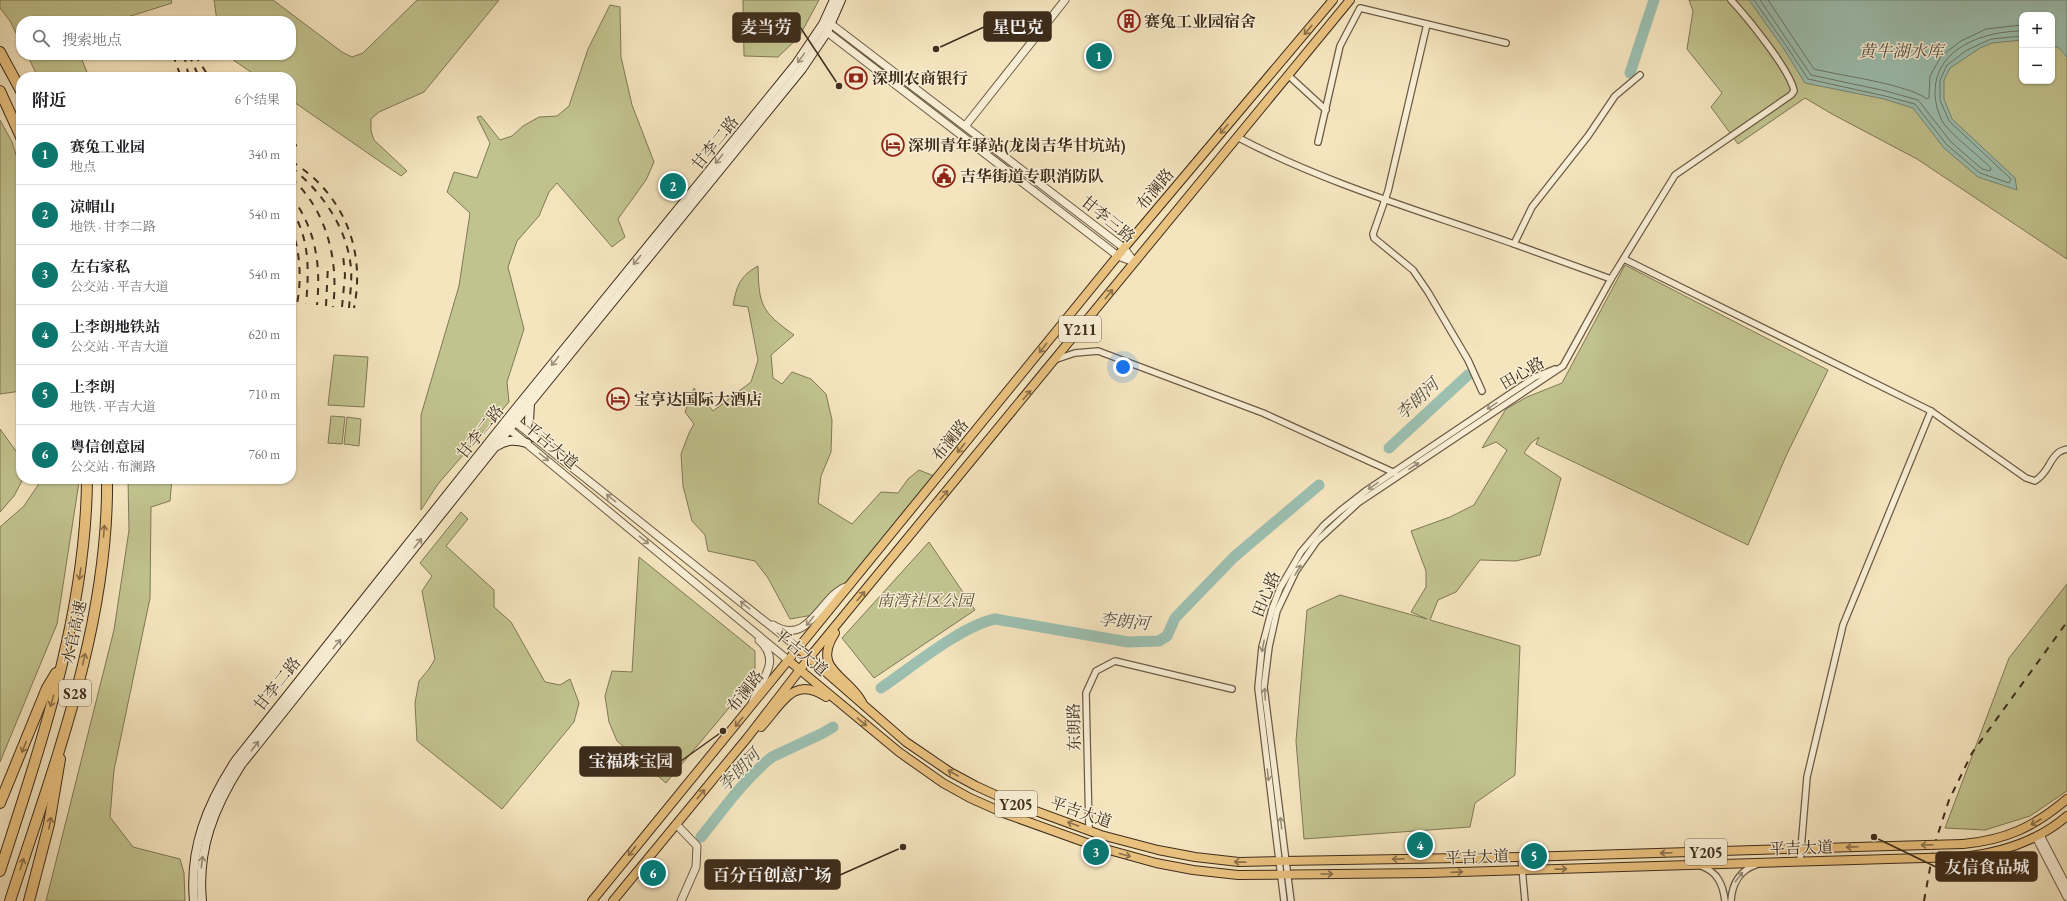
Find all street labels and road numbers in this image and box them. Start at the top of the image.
street label: 甘李二路 [687,112,743,174]
street label: 布澜路 [1132,164,1178,214]
street label: 甘李三路 [1077,191,1139,247]
road number: Y211 [1059,316,1101,342]
street label: 田心路 [1496,352,1548,394]
street label: 甘李二路 [452,401,508,463]
street label: 布澜路 [927,415,973,465]
street label: 平吉大道 [520,416,582,474]
street label: 田心路 [1247,568,1285,620]
street label: 水官高速 [57,599,91,665]
street label: 平吉大道 [770,623,832,681]
street label: 甘李二路 [249,653,305,715]
street label: 布澜路 [722,666,768,716]
road number: S28 [59,680,91,706]
street label: 东朗路 [1063,703,1085,751]
road number: Y205 [995,791,1037,817]
street label: 平吉大道 [1047,792,1115,832]
street label: 平吉大道 [1769,836,1833,860]
road number: Y205 [1685,839,1727,865]
street label: 平吉大道 [1445,845,1509,869]

